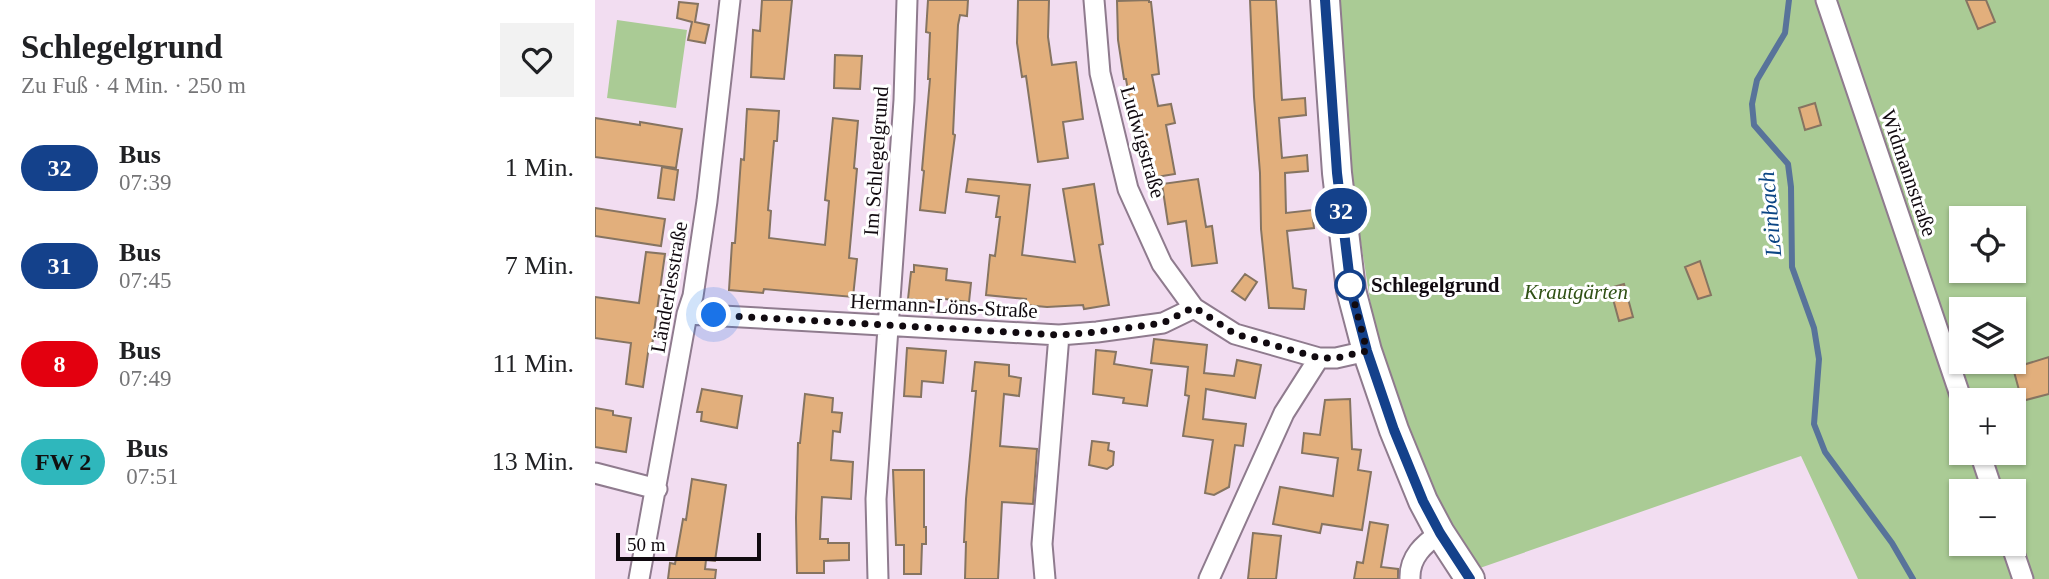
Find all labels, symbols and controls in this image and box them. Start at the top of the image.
button: heart [500,23,574,97]
text: Schlegelgrund [21,29,223,65]
text: Zu Fuß · 4 Min. · 250 m [21,73,246,98]
street label: Ludwigstraße [1116,83,1170,201]
street label: Im Schlegelgrund [859,85,893,237]
street label: Widmannstraße [1876,107,1942,239]
text: Bus [119,140,161,169]
text: 1 Min. [505,153,574,182]
text: 32 [48,155,72,181]
text: 07:39 [119,170,171,195]
water label: Leinbach [1754,170,1786,259]
line badge: 32 [1309,188,1373,234]
text: 32 [1329,198,1353,224]
map controls [1949,206,2026,556]
button: locate [1949,206,2026,283]
street label: Länderlesstraße [646,219,692,355]
text: Bus [119,238,161,267]
text: 7 Min. [505,251,574,280]
text: 31 [48,253,72,279]
text: 07:45 [119,268,171,293]
marker: Schlegelgrund [1335,270,1365,300]
place label: Schlegelgrund [1371,273,1500,297]
park label: Krautgärten [1523,280,1628,304]
street label: Hermann-Löns-Straße [850,289,1038,323]
your location [696,297,731,332]
button: layers [1949,297,2026,374]
text: Bus [119,336,161,365]
text: 11 Min. [493,349,574,378]
text: 8 [54,351,66,377]
text: 07:49 [119,366,171,391]
button: + [1949,388,2026,465]
text: Bus [126,434,168,463]
text: 13 Min. [492,447,574,476]
text: FW 2 [35,449,91,475]
text: 07:51 [126,464,179,489]
button: − [1949,479,2026,556]
scale bar [616,530,761,562]
text: 50 m [627,534,666,555]

